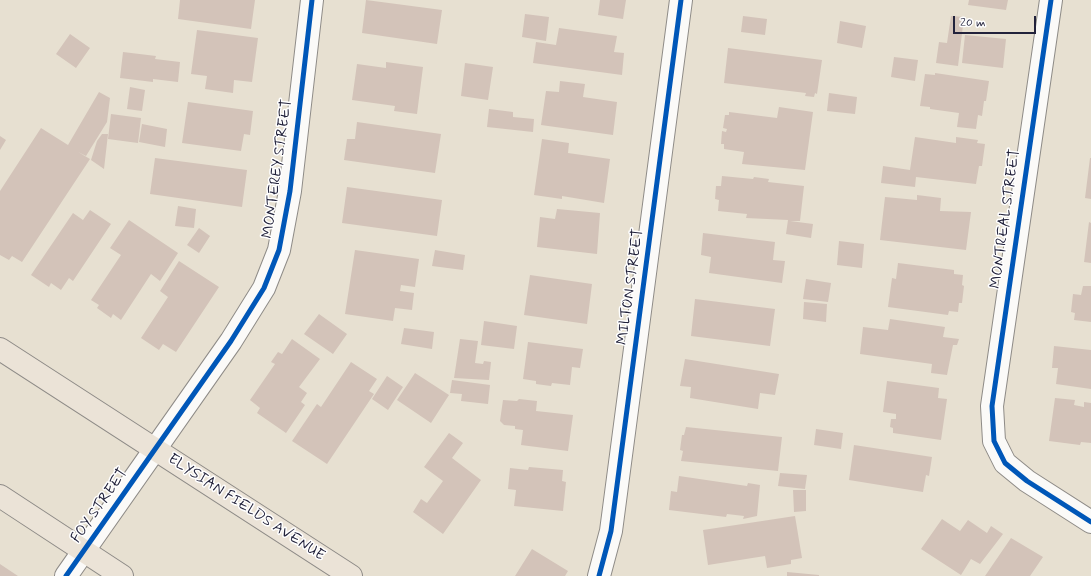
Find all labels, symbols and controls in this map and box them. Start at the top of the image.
scale bar [955,8,1038,34]
text: 20 m [960,15,986,31]
street label: MONTEREY STREET [259,98,297,240]
street label: MONTREAL STREET [987,148,1025,290]
street label: MILTON STREET [614,228,648,346]
street label: ELYSIAN FIELDS AVENUE [164,451,328,565]
street label: FOY STREET [68,465,132,547]

